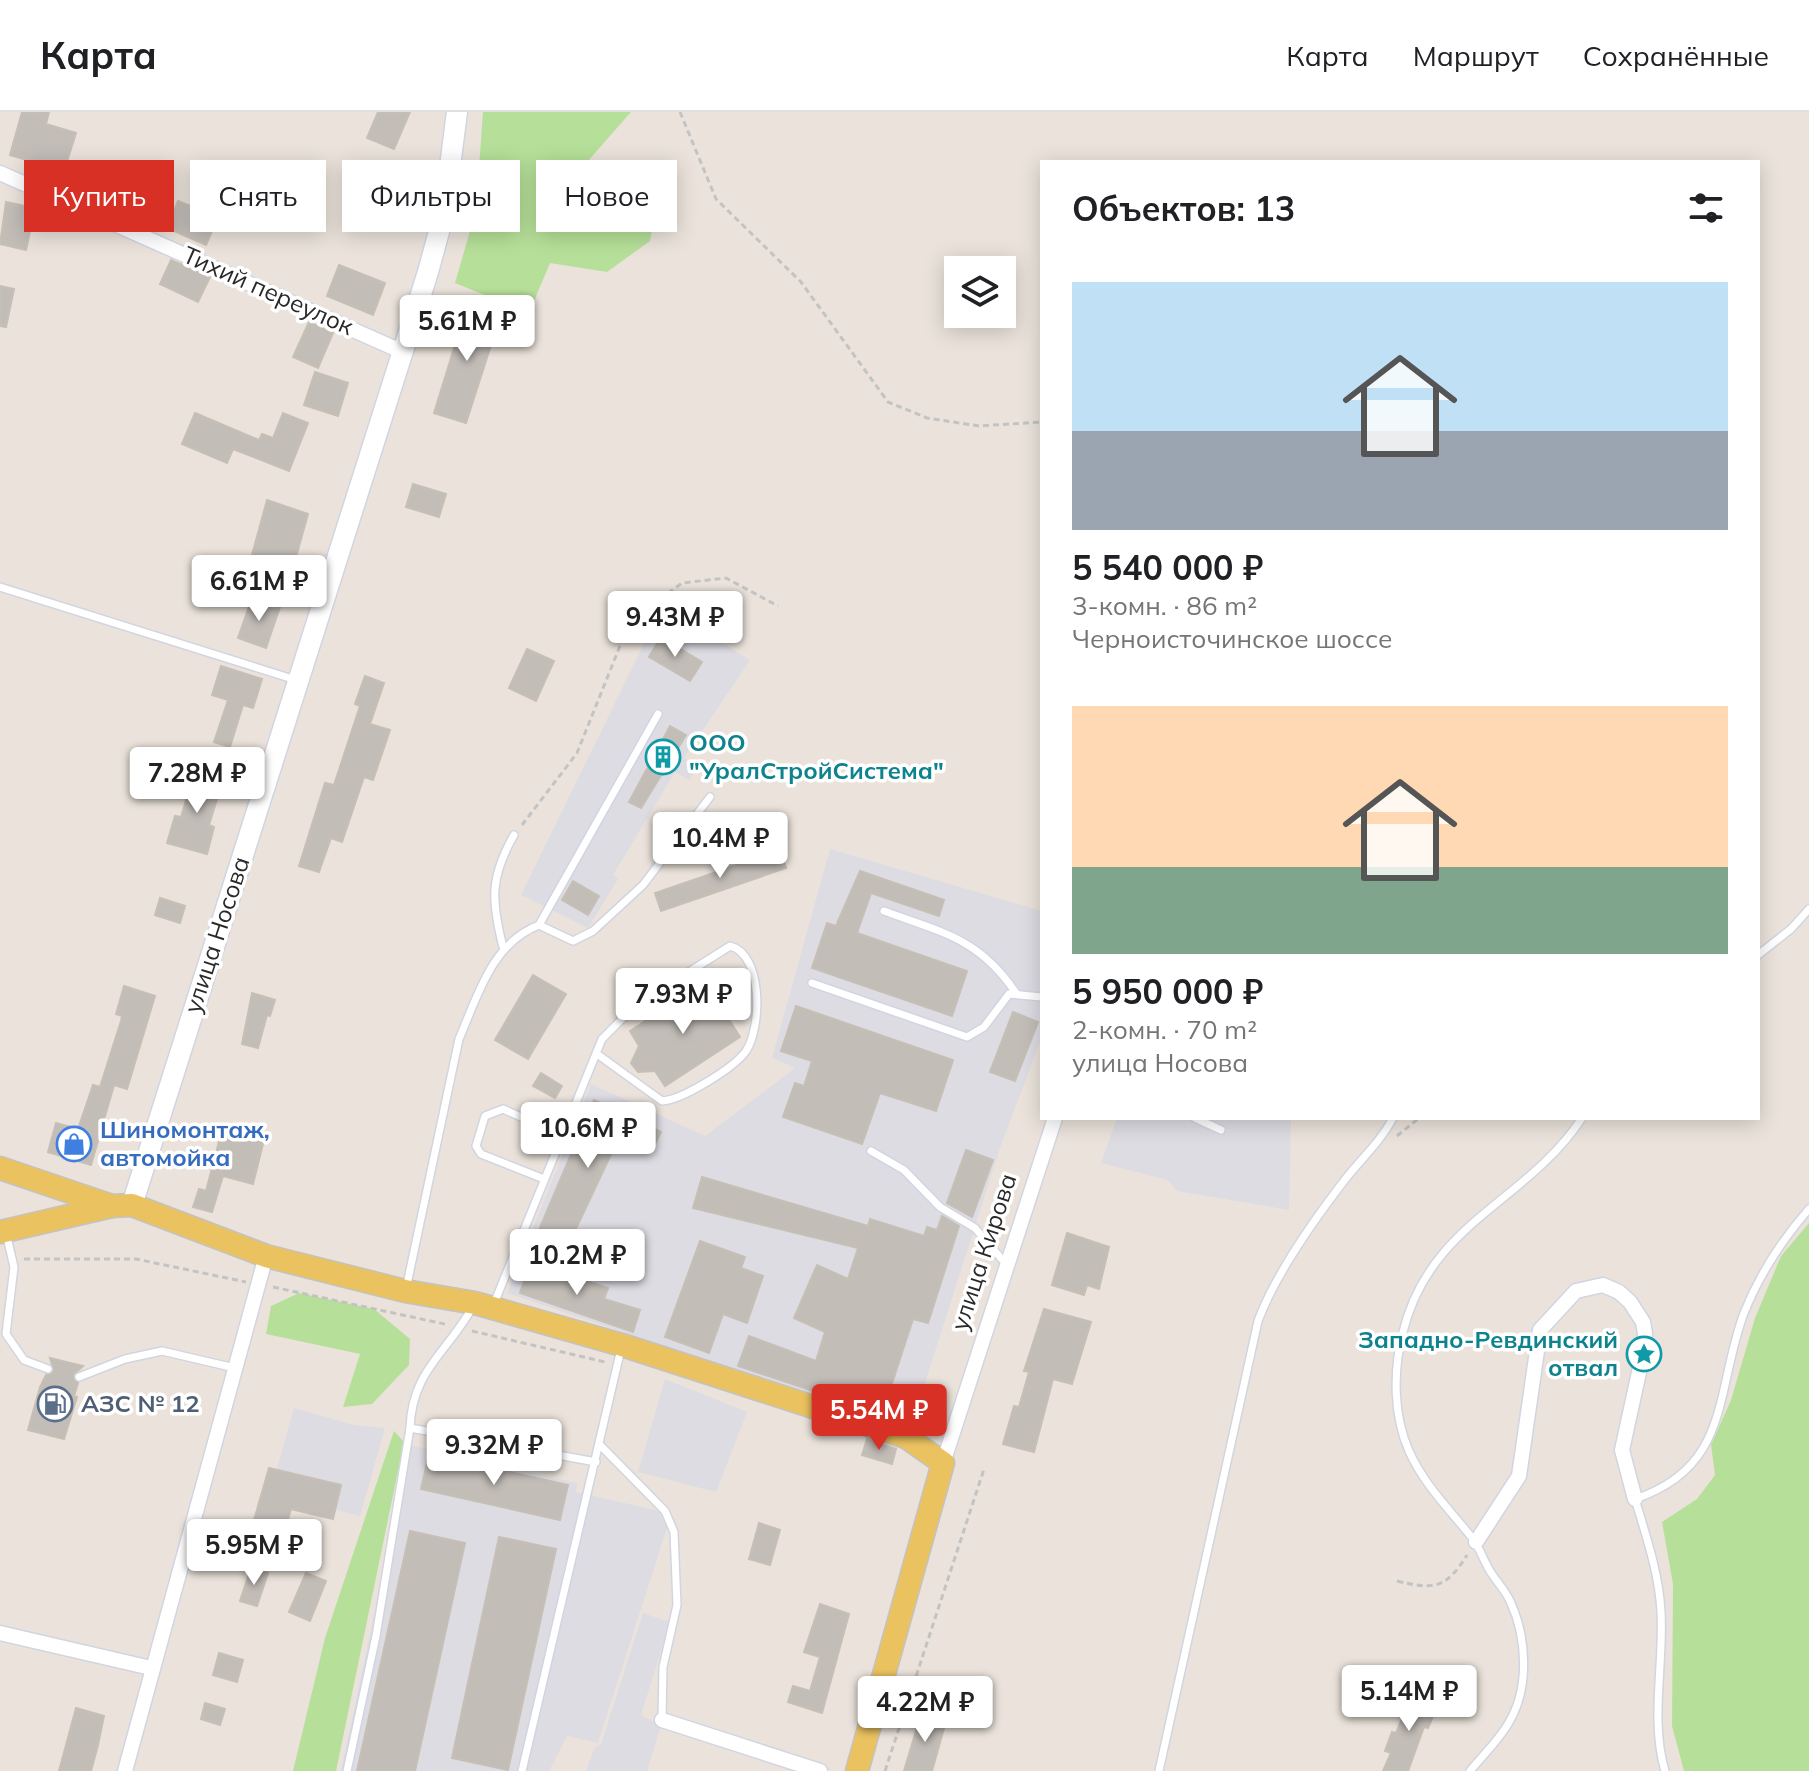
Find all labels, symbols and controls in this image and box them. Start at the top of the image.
text: Карта [40,31,157,79]
text: Карта [1286,38,1369,73]
text: Маршрут [1413,38,1539,73]
text: Сохранённые [1583,38,1769,73]
chip: Купить [24,160,174,232]
chip: Снять [190,160,326,232]
chip: Фильтры [342,160,520,232]
chip: Новое [536,160,677,232]
icon: filters [1684,186,1728,230]
text: Объектов: 13 [1072,187,1295,230]
street label: Тихий переулок [179,239,358,341]
map controls [944,256,1016,328]
button: layers [944,256,1016,328]
pin: 5.61M ₽ [393,295,541,363]
text: 5.61M ₽ [418,304,516,337]
icon: home [1328,334,1472,478]
text: 5 540 000 ₽ [1072,546,1263,589]
pin: 6.61M ₽ [185,555,333,623]
text: 6.61M ₽ [210,564,308,597]
text: 3-комн. · 86 m² [1072,589,1257,622]
pin: 9.43M ₽ [601,591,749,659]
text: 9.43M ₽ [626,600,724,633]
text: Черноисточинское шоссе [1072,622,1392,655]
place label: ООО "УралСтройСистема" [689,727,944,785]
building icon: ООО "УралСтройСистема" [644,738,682,776]
pin: 7.28M ₽ [123,747,271,815]
text: 7.28M ₽ [148,756,246,789]
icon: home [1328,758,1472,902]
pin: 10.4M ₽ [646,812,794,880]
text: 10.4M ₽ [671,821,769,854]
street label: улица Носова [177,853,255,1017]
pin: 7.93M ₽ [609,968,757,1036]
text: 5 950 000 ₽ [1072,970,1263,1013]
text: 7.93M ₽ [634,977,732,1010]
text: 2-комн. · 70 m² [1072,1013,1257,1046]
text: улица Носова [1072,1046,1248,1079]
pin: 10.6M ₽ [514,1102,662,1170]
text: 10.6M ₽ [539,1111,637,1144]
place label: Шиномонтаж, автомойка [100,1114,270,1172]
shop icon: Шиномонтаж, автомойка [55,1125,93,1163]
street label: улица Кирова [944,1170,1022,1334]
pin: 10.2M ₽ [503,1229,651,1297]
text: 10.2M ₽ [528,1238,626,1271]
place label: Западно-Ревдинский отвал [1358,1324,1618,1382]
place icon: Западно-Ревдинский отвал [1625,1335,1663,1373]
pin: 5.54M ₽ [805,1384,953,1452]
fuel station icon: АЗС № 12 [36,1385,74,1423]
place label: АЗС № 12 [81,1388,200,1418]
text: 5.54M ₽ [830,1393,928,1426]
pin: 9.32M ₽ [420,1419,568,1487]
text: 9.32M ₽ [445,1428,543,1461]
pin: 5.95M ₽ [180,1519,328,1587]
text: 5.95M ₽ [205,1528,303,1561]
pin: 5.14M ₽ [1335,1665,1483,1733]
text: 5.14M ₽ [1360,1674,1458,1707]
pin: 4.22M ₽ [851,1676,999,1744]
text: 4.22M ₽ [876,1685,974,1718]

